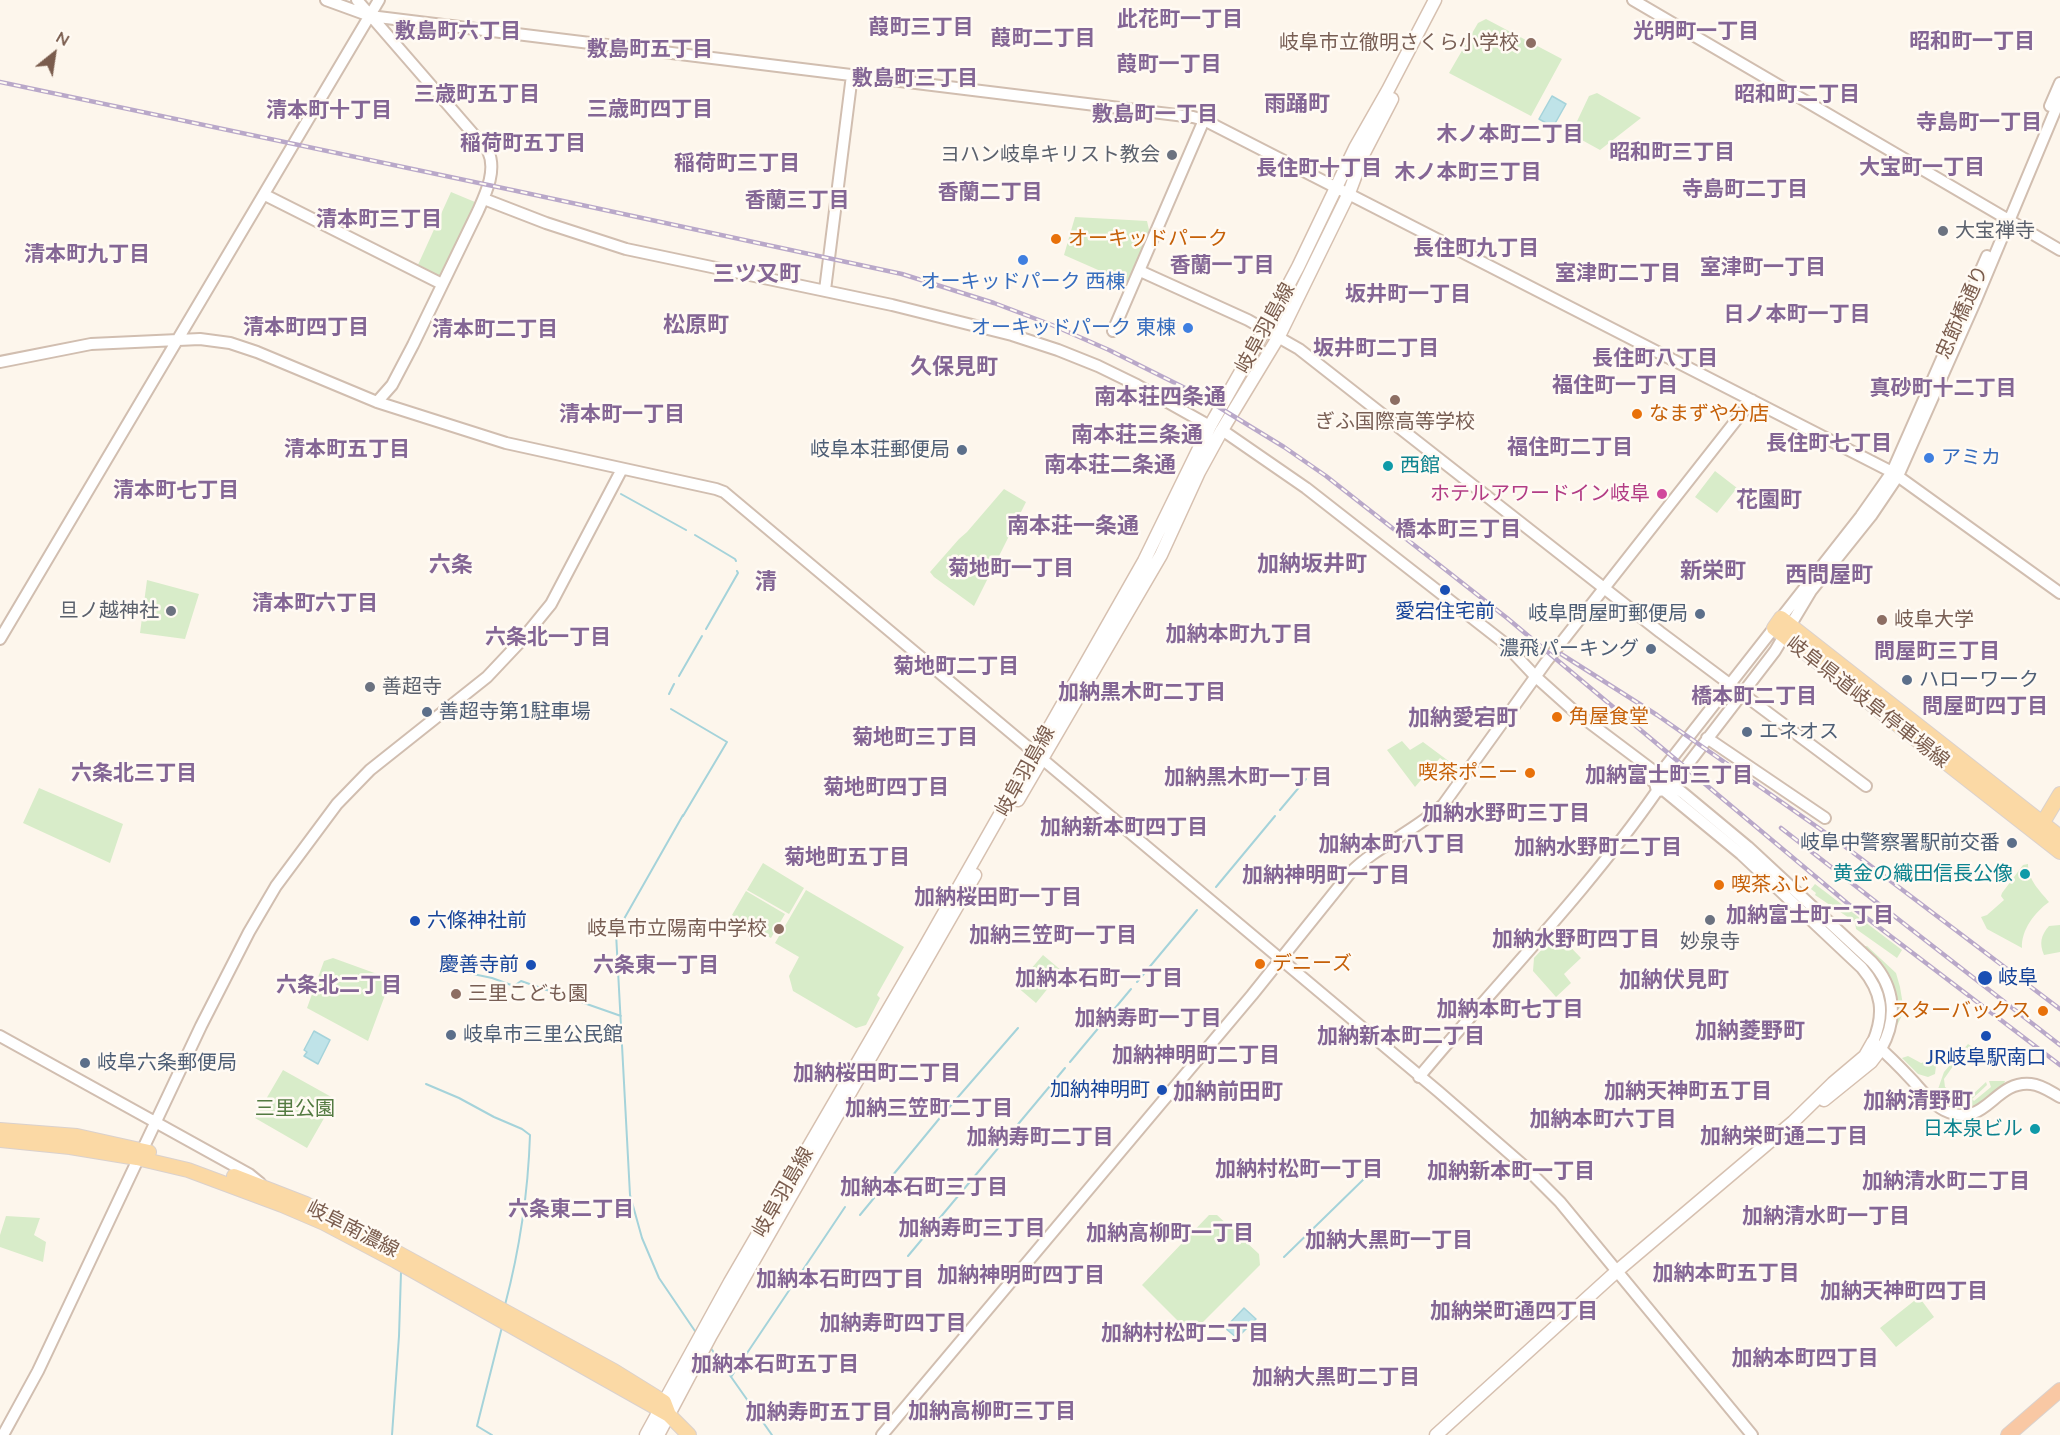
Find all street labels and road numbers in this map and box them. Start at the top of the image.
street label: 忠節橋通り [1931,261,1993,363]
street label: 岐阜羽島線 [1230,278,1300,378]
street label: 岐阜県道岐阜停車場線 [1782,631,1954,773]
street label: 岐阜羽島線 [990,721,1060,821]
street label: 岐阜羽島線 [748,1143,818,1241]
street label: 岐阜南濃線 [303,1196,403,1262]

